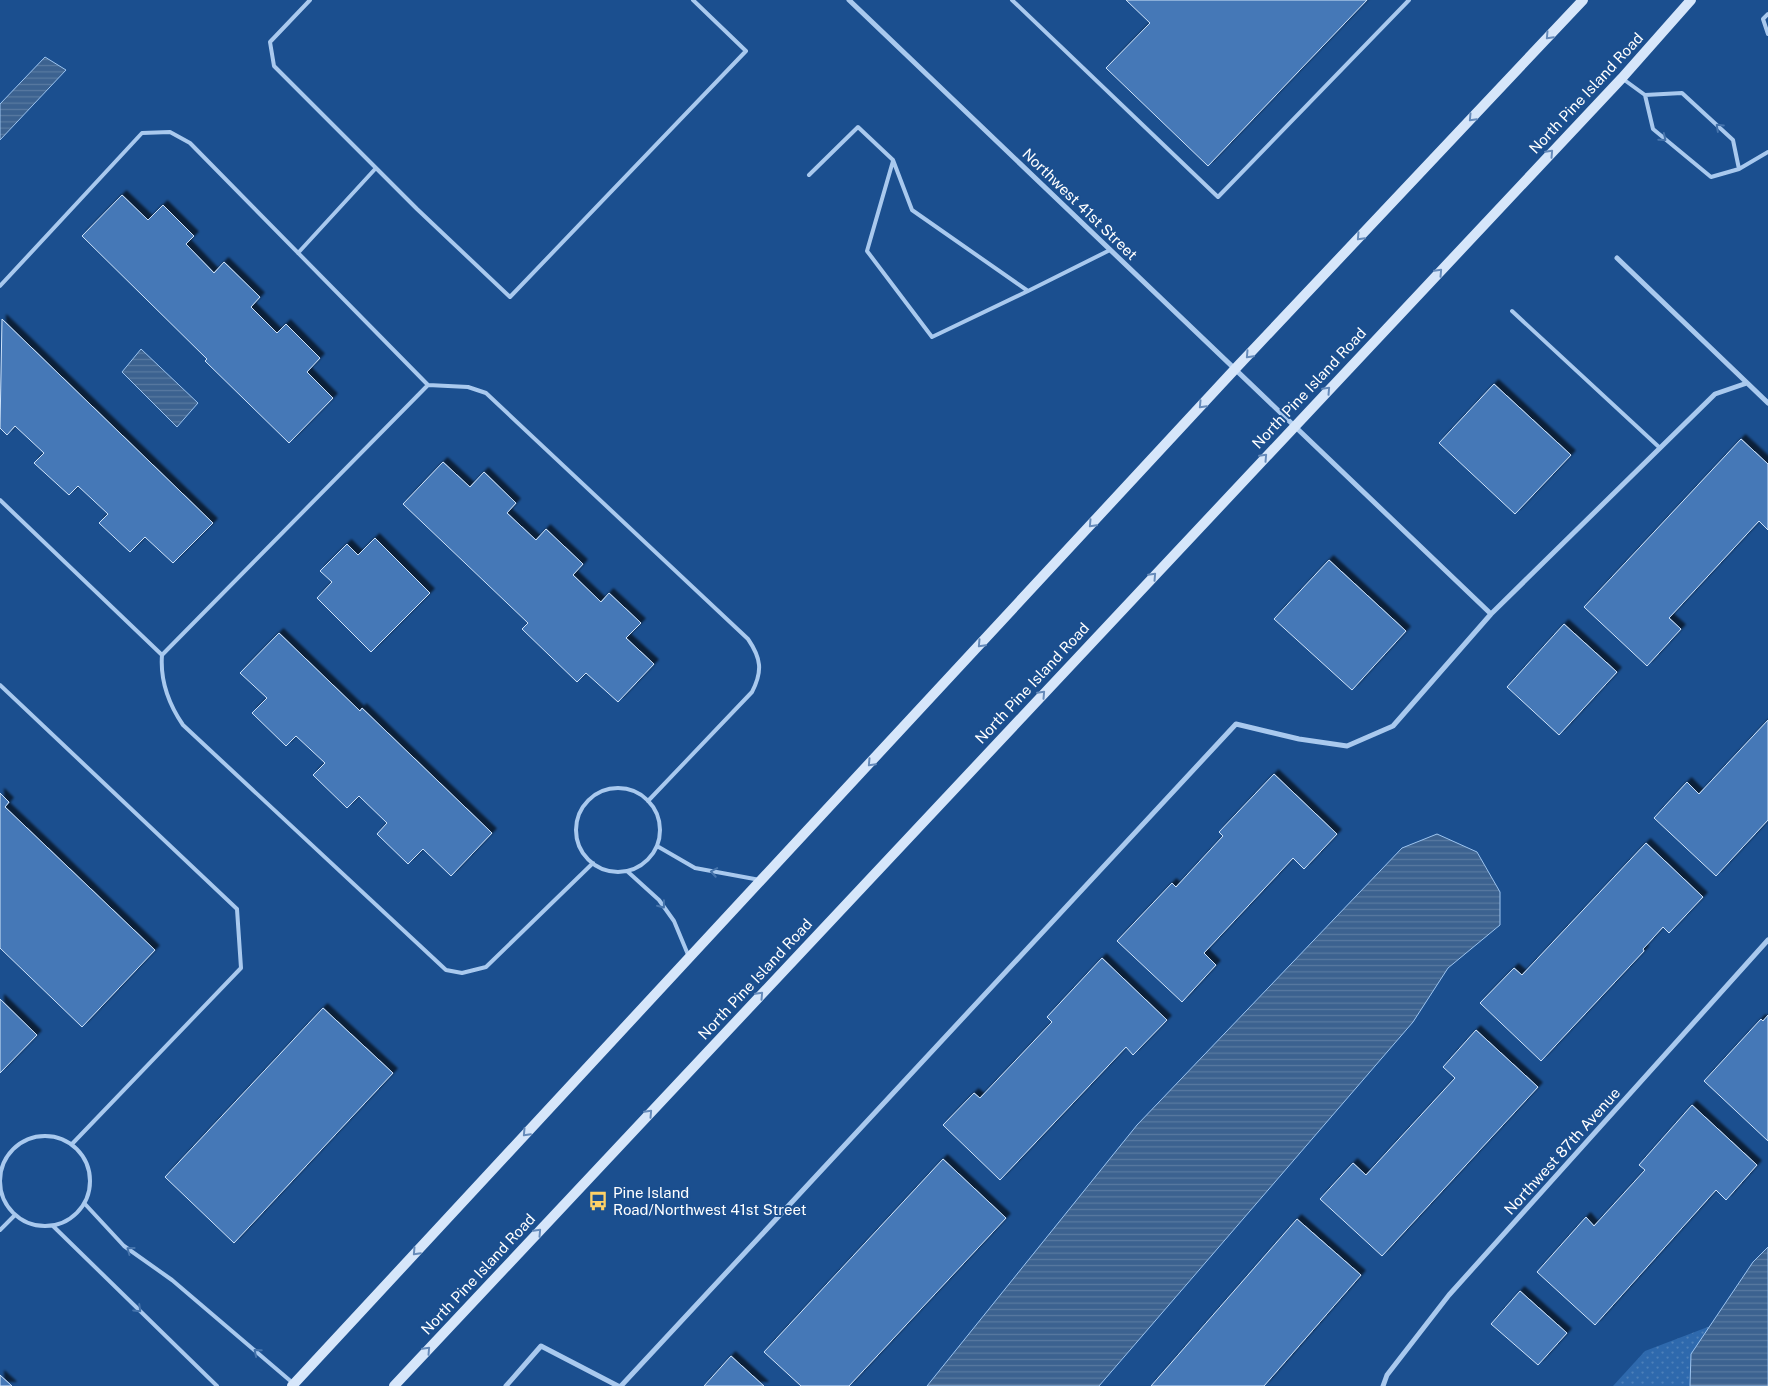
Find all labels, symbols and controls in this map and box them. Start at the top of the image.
street label: North Pine Island Road [1526,29,1646,157]
one-way arrow [1546,30,1555,39]
one-way arrow [1469,113,1478,122]
one-way arrow [1715,124,1724,133]
one-way arrow [1658,133,1667,142]
street label: Northwest 41st Street [1019,145,1141,263]
one-way arrow [1544,150,1553,159]
one-way arrow [1357,231,1366,240]
one-way arrow [1433,268,1442,277]
street label: North Pine Island Road [1249,324,1369,452]
one-way arrow [1246,349,1255,358]
one-way arrow [1321,386,1330,395]
one-way arrow [1199,400,1208,409]
one-way arrow [1258,454,1267,463]
one-way arrow [1088,519,1097,528]
one-way arrow [1147,572,1156,581]
street label: North Pine Island Road [972,619,1092,747]
one-way arrow [978,638,987,647]
one-way arrow [1036,691,1045,700]
one-way arrow [868,757,877,766]
one-way arrow [709,867,718,877]
one-way arrow [656,899,665,909]
street label: North Pine Island Road [695,915,815,1043]
one-way arrow [754,991,763,1000]
street label: Northwest 87th Avenue [1501,1084,1623,1218]
one-way arrow [643,1110,652,1119]
one-way arrow [523,1128,532,1137]
place label: Pine Island Road/Northwest 41st Street [613,1184,807,1218]
bus stop icon: Pine Island Road/Northwest 41st Street [587,1190,609,1212]
street label: North Pine Island Road [418,1210,538,1338]
one-way arrow [532,1228,541,1237]
one-way arrow [413,1247,422,1256]
one-way arrow [127,1248,136,1256]
one-way arrow [133,1303,142,1312]
one-way arrow [421,1347,430,1356]
one-way arrow [253,1349,262,1358]

